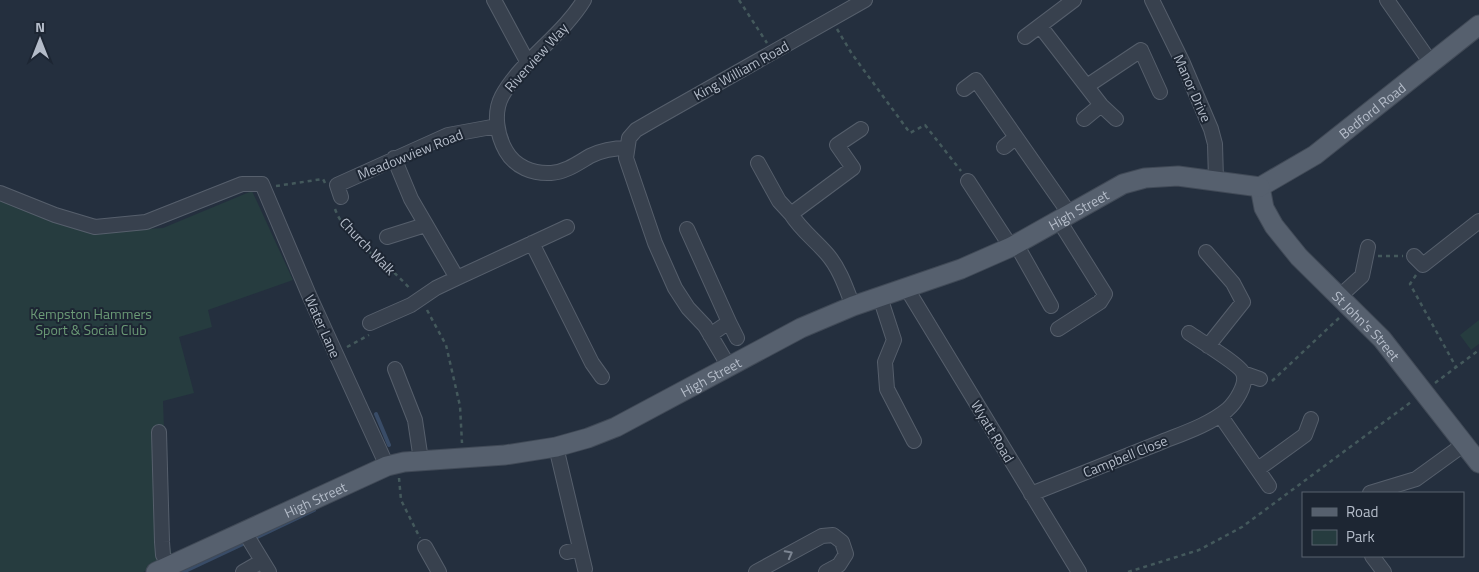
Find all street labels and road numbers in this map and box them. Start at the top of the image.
street label: Riverview Way [499,18,573,96]
street label: King William Road [690,35,792,105]
street label: Manor Drive [1169,51,1217,125]
street label: Bedford Road [1334,77,1410,143]
street label: Meadowview Road [354,123,466,185]
street label: High Street [1044,184,1112,235]
street label: Church Walk [335,212,401,280]
street label: St John's Street [1328,285,1406,365]
street label: Water Lane [300,291,346,361]
street label: High Street [676,351,745,401]
street label: Wyatt Road [966,396,1020,466]
street label: Campbell Close [1080,429,1170,483]
street label: High Street [280,476,350,522]

